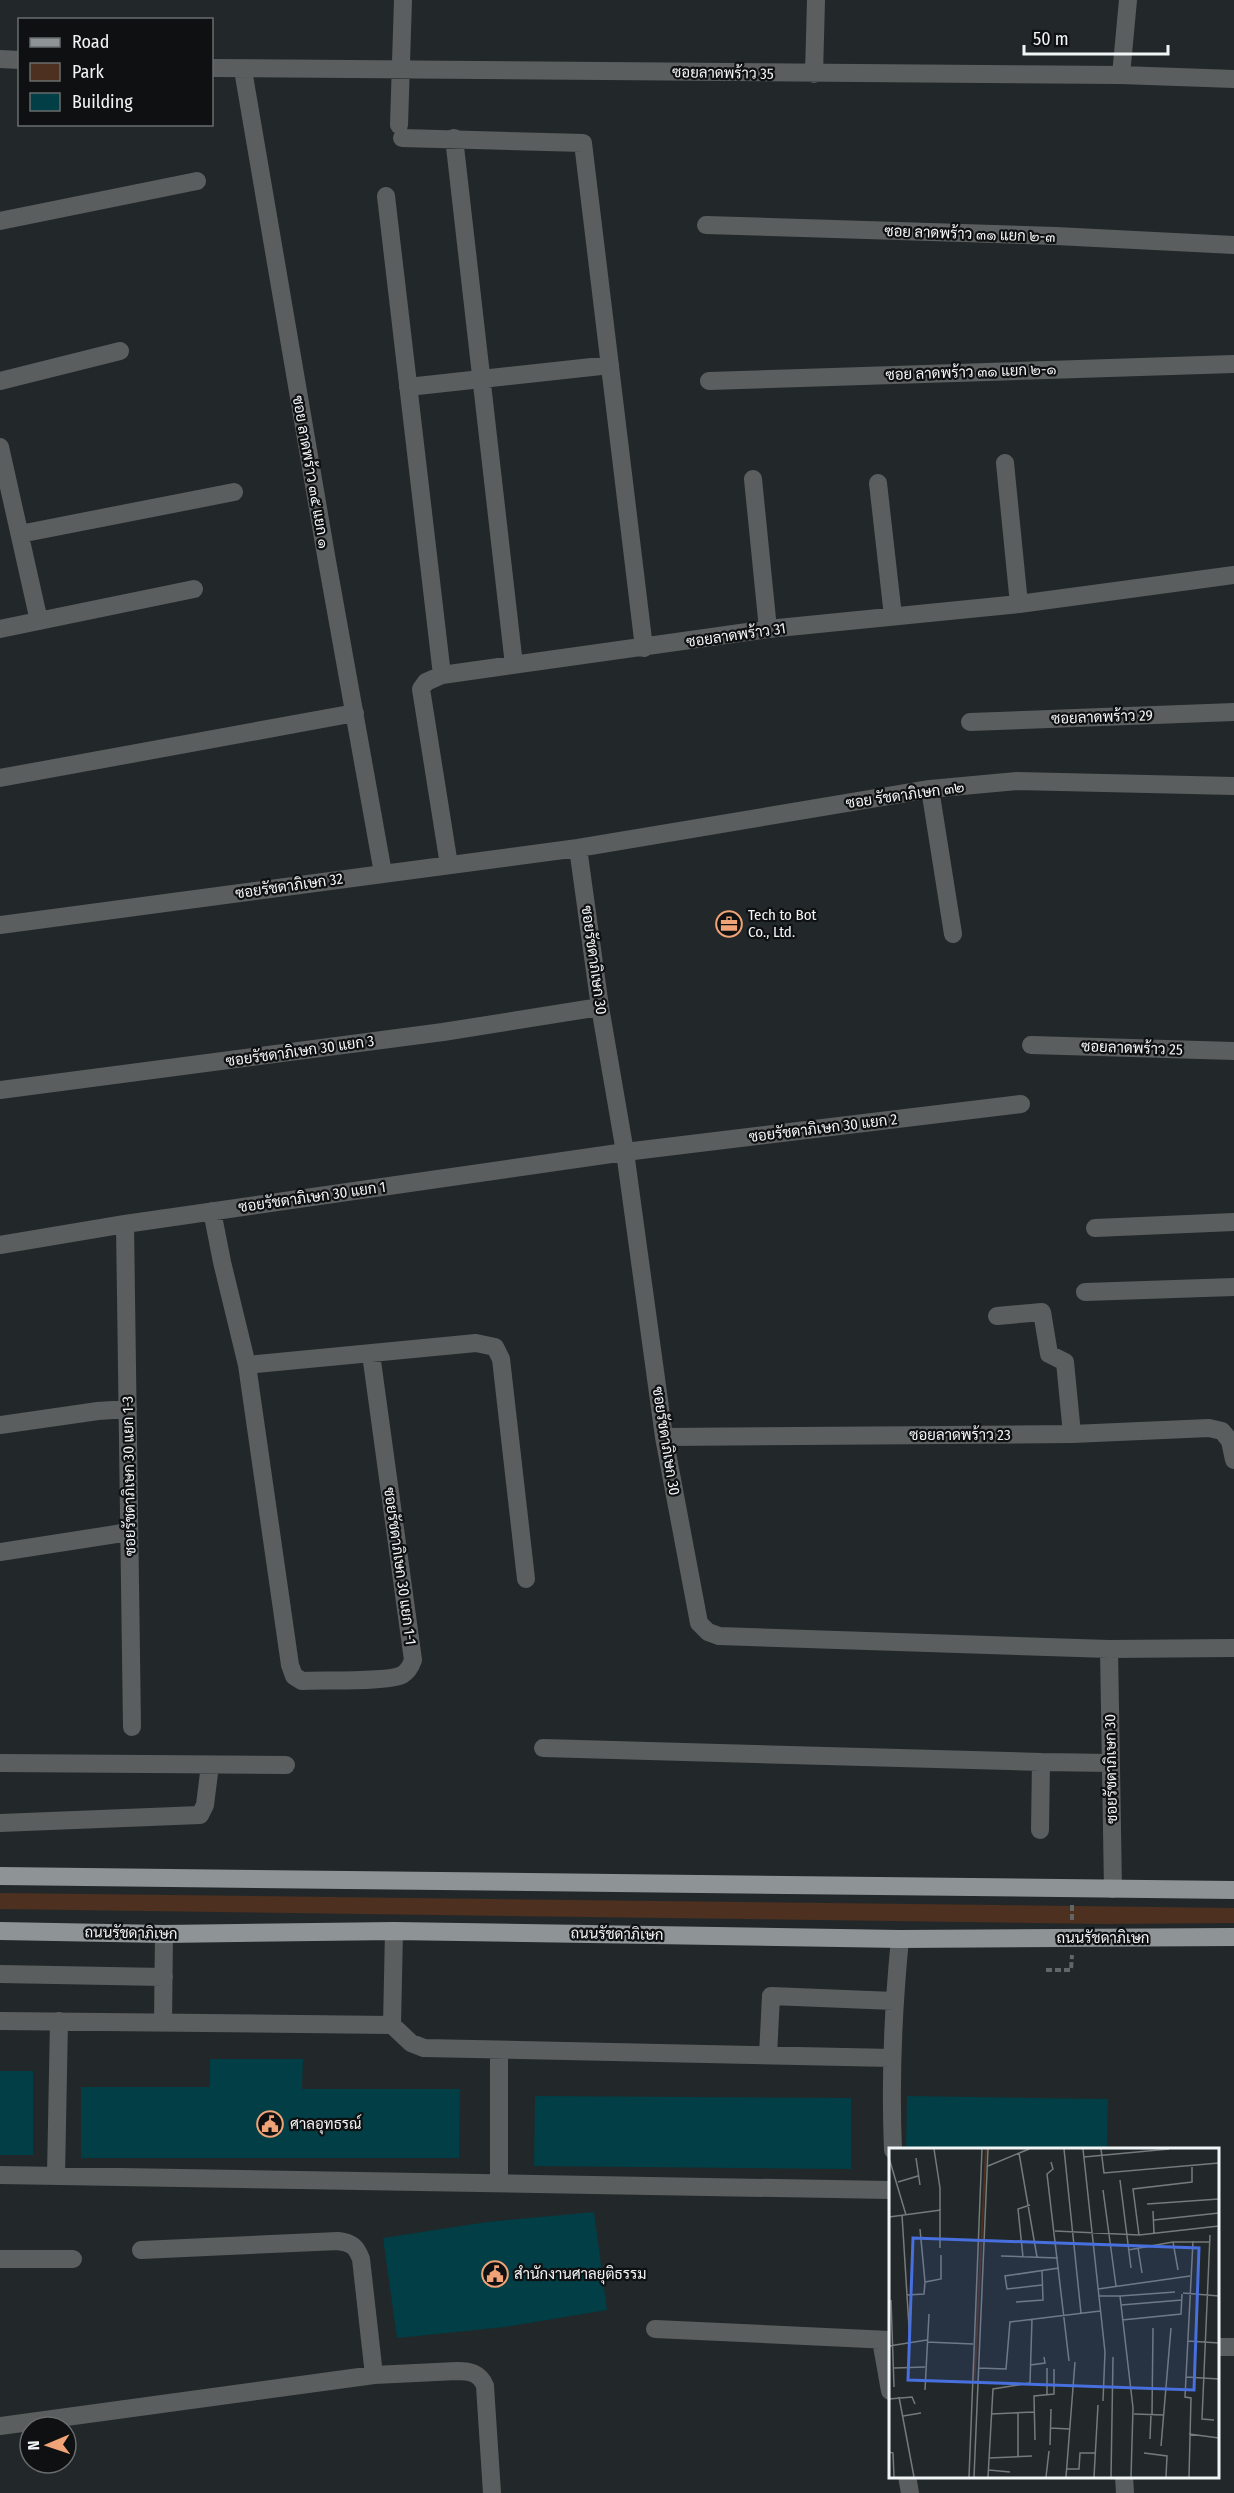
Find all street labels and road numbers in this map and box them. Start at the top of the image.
street label: ซอยลาดพร้าว 35 [672,62,774,83]
street label: ซอย ลาดพร้าว ๓๑ แยก ๒-๓ [884,221,1056,246]
street label: ซอย ลาดพร้าว ๓๑ แยก ๒-๑ [885,359,1057,384]
street label: ซอย ลาดพร้าว ๓๕ แยก ๑ [289,394,334,550]
street label: ซอยลาดพร้าว 31 [685,618,787,651]
street label: ซอยลาดพร้าว 29 [1051,705,1153,728]
street label: ซอย รัชดาภิเษก ๓๒ [845,778,965,812]
street label: ซอยรัชดาภิเษก 32 [234,869,344,902]
street label: ซอยรัชดาภิเษก 30 [577,904,611,1016]
street label: ซอยรัชดาภิเษก 30 แยก 3 [225,1032,376,1070]
street label: ซอยลาดพร้าว 25 [1081,1036,1183,1059]
street label: ซอยรัชดาภิเษก 30 แยก 2 [748,1110,899,1146]
street label: ซอยรัชดาภิเษก 30 แยก 1 [237,1178,387,1216]
street label: ซอยรัชดาภิเษก 30 [649,1385,683,1497]
street label: ซอยรัชดาภิเษก 30 แยก 1-3 [119,1396,139,1556]
street label: ซอยลาดพร้าว 23 [909,1425,1011,1444]
street label: ซอยรัชดาภิเษก 30 แยก 1-1 [380,1486,420,1646]
street label: ซอยรัชดาภิเษก 30 [1101,1714,1121,1824]
street label: ถนนรัชดาภิเษก [84,1923,178,1943]
street label: ถนนรัชดาภิเษก [570,1924,664,1944]
street label: ถนนรัชดาภิเษก [1056,1929,1150,1947]

